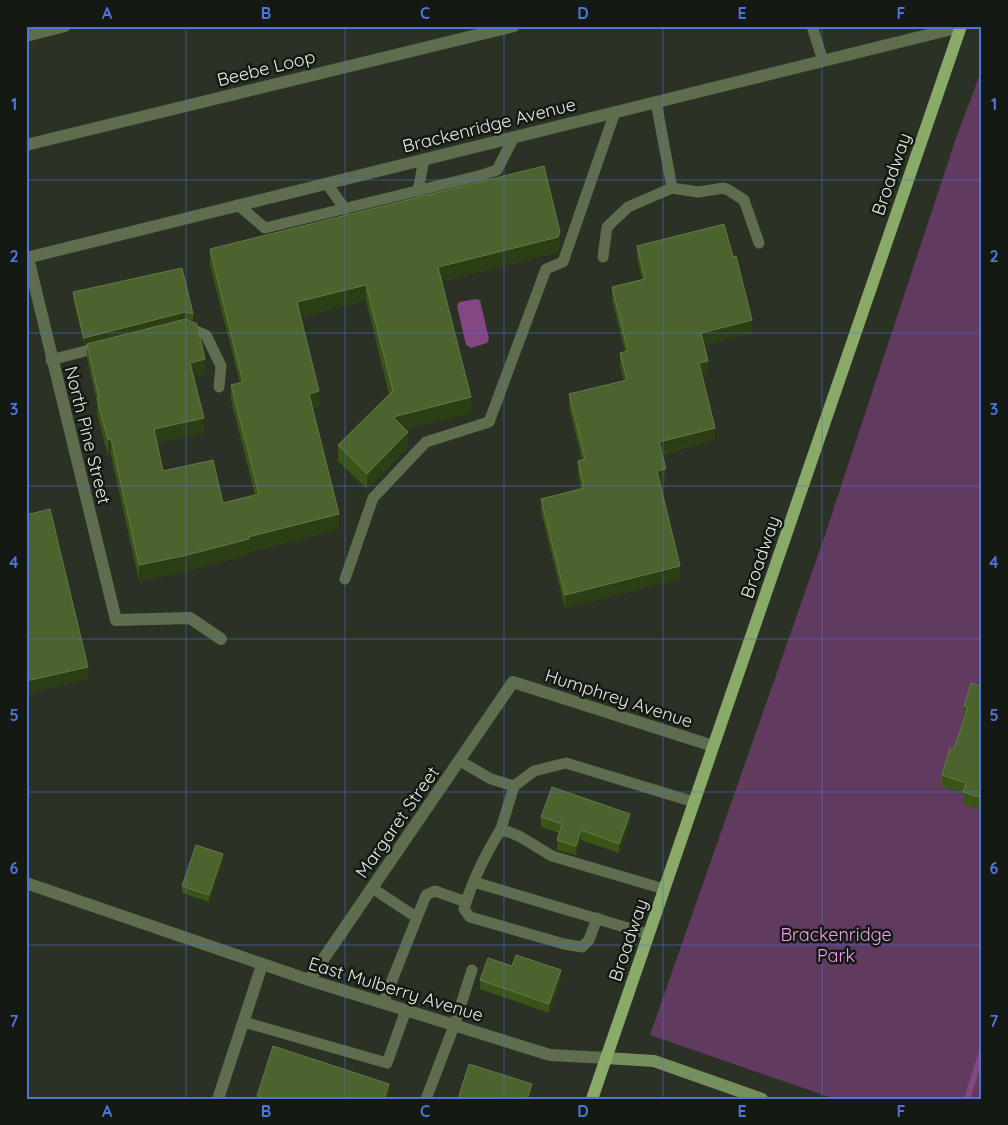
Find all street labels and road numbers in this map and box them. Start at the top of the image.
street label: Beebe Loop [215,45,318,91]
street label: Brackenridge Avenue [400,92,578,158]
street label: Broadway [866,130,916,218]
street label: North Pine Street [60,364,116,506]
street label: Broadway [735,513,785,601]
street label: Humphrey Avenue [542,663,696,733]
street label: Margaret Street [350,762,444,882]
street label: Broadway [603,896,653,984]
street label: East Mulberry Avenue [306,951,486,1027]

